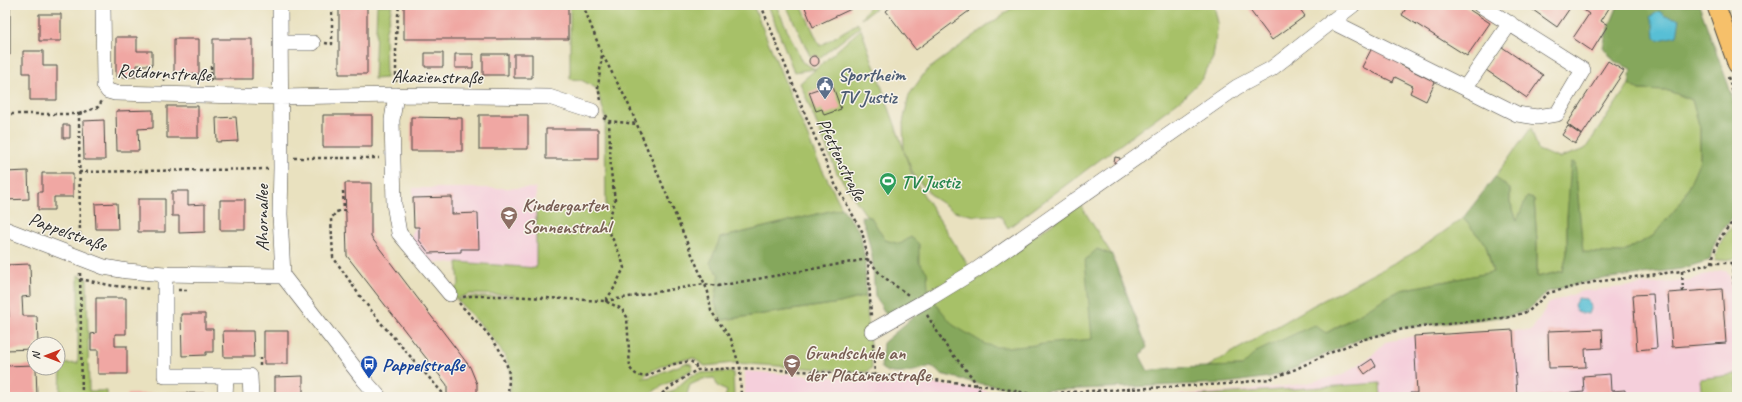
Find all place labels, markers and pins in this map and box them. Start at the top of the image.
place label: Sportheim TV Justiz [838,63,907,109]
public building icon: Sportheim TV Justiz [815,75,835,100]
place label: TV Justiz [901,170,962,194]
sports icon: TV Justiz [878,171,898,196]
place label: Kindergarten Sonnenstrahl [522,193,614,239]
school or university icon: Kindergarten Sonnenstrahl [499,205,519,230]
place label: Grundschule an der Platanenstraße [805,341,932,387]
place label: Pappelstraße [382,353,466,377]
school or university icon: Grundschule an der Platanenstraße [782,353,802,378]
bus stop icon: Pappelstraße [359,354,379,379]

